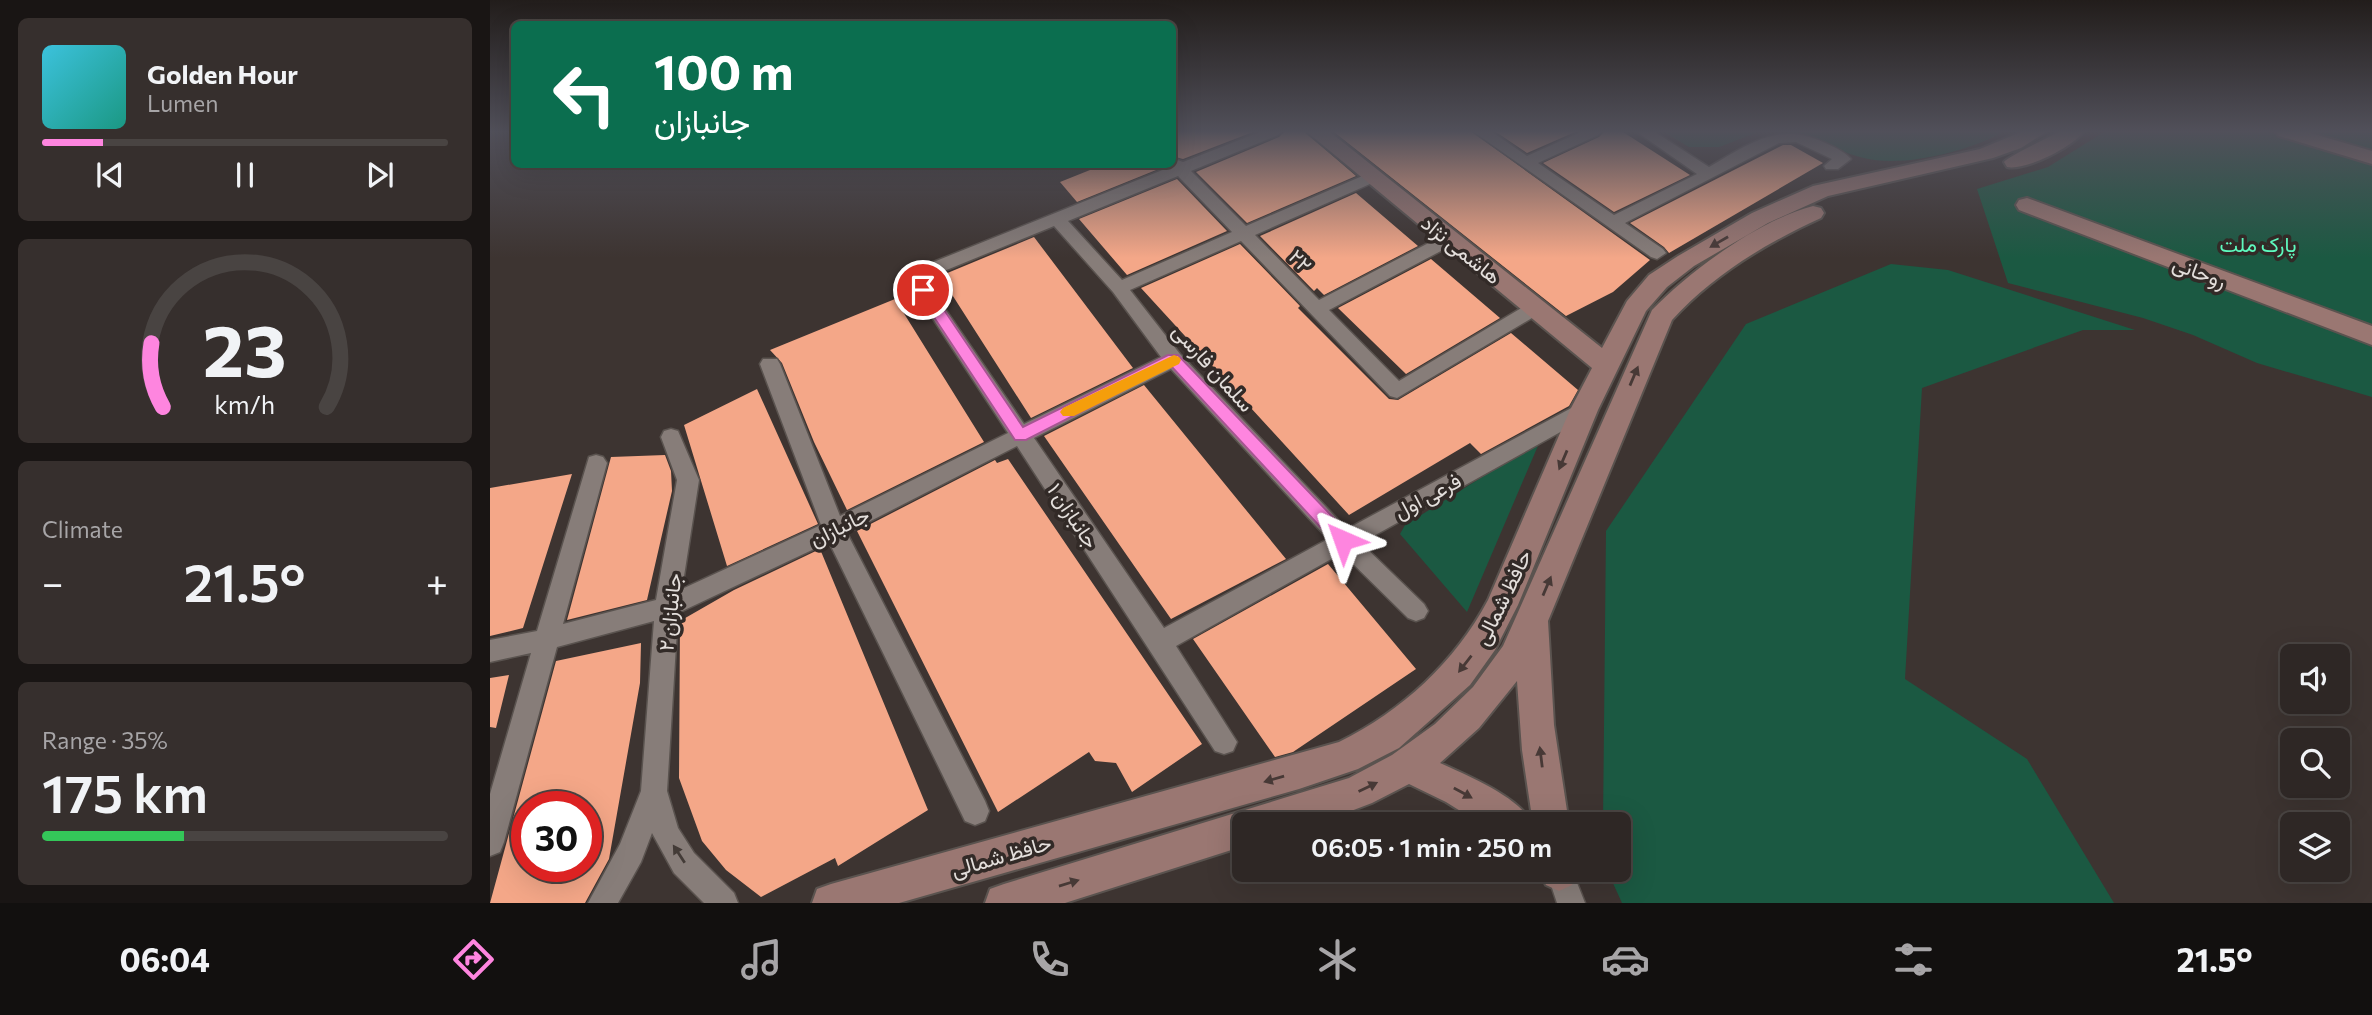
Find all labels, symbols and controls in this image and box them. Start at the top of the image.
text: 100 m [654,40,793,100]
icon: left [539,49,630,140]
text: Golden Hour [147,58,298,89]
text: Lumen [147,89,218,117]
text: جانبازان [654,100,750,140]
icon: previous [91,156,129,194]
icon: pause [226,156,264,194]
icon: next [361,156,399,194]
street label: هاشمی نژاد [1416,209,1507,290]
park label: پارک ملت [2219,231,2297,259]
one-way arrow [1710,235,1729,248]
street label: ۲۲ [1284,243,1318,277]
street label: روحانی [2169,249,2230,294]
pin [893,260,953,320]
icon: arrive [904,271,942,309]
text: 23 [203,303,287,392]
street label: سلمان فارسی [1166,318,1260,418]
one-way arrow [1628,366,1640,386]
text: km/h [215,389,275,419]
one-way arrow [1558,450,1569,471]
street label: فرعی اول [1389,467,1466,525]
street label: جانبازان ۱ [1041,478,1105,553]
street label: جانبازان [805,501,874,553]
position arrow [1306,503,1380,577]
text: Climate [42,515,123,543]
street label: حافظ شمالی [1468,545,1537,649]
text: 21.5° [184,549,305,613]
text: − [42,558,64,605]
text: + [426,558,448,605]
street label: جانبازان ۲ [652,572,688,652]
one-way arrow [1541,576,1553,596]
map controls [2280,644,2350,882]
button: sound [2280,644,2350,714]
one-way arrow [1458,655,1473,673]
text: Range · 35% [42,726,168,754]
button: search [2280,728,2350,798]
one-way arrow [1535,746,1546,768]
text: 175 km [42,760,208,824]
one-way arrow [1263,774,1285,785]
one-way arrow [1358,781,1378,792]
one-way arrow [1453,787,1472,799]
speed limit sign: 30 [511,791,602,882]
button: layers [2280,812,2350,882]
street label: حافظ شمالی [948,829,1054,882]
text: 06:05 · 1 min · 250 m [1311,831,1552,862]
one-way arrow [672,844,685,863]
one-way arrow [1059,877,1080,888]
icon: directions [449,935,498,984]
icon: music [737,935,786,984]
icon: phone [1025,935,1074,984]
icon: climate [1313,935,1362,984]
icon: car [1601,935,1650,984]
icon: filters [1889,935,1938,984]
text: 06:04 [119,939,210,979]
text: 21.5° [2177,939,2253,979]

